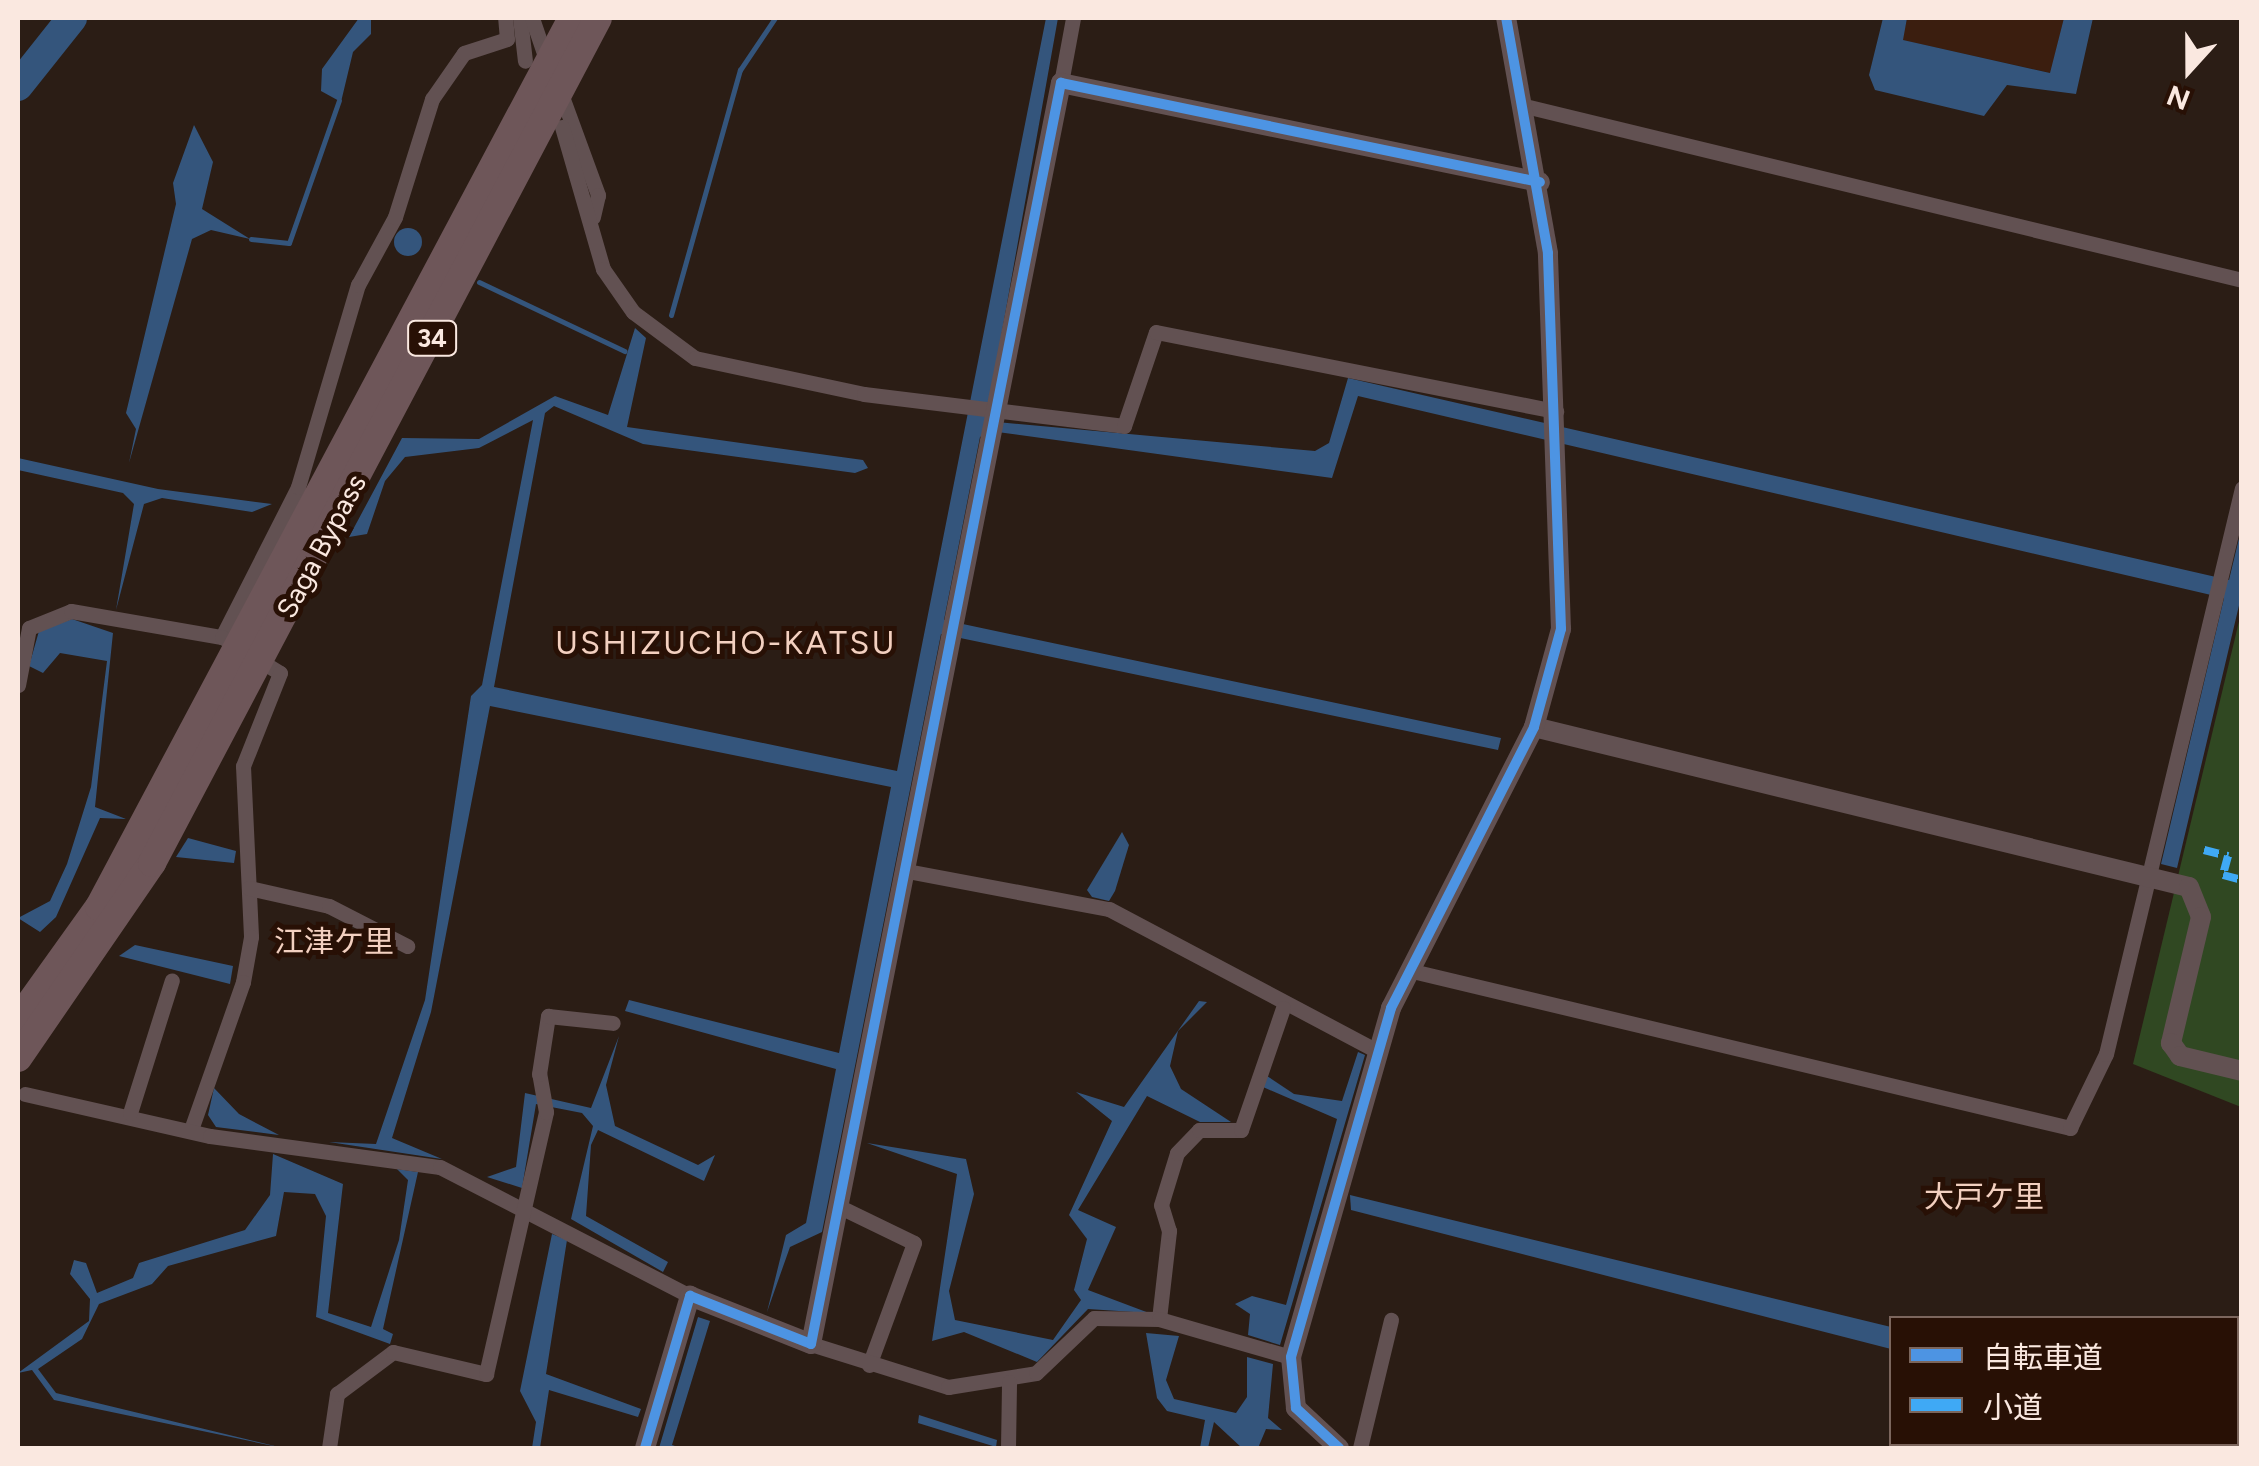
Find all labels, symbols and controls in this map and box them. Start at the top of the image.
north arrow [2139,20,2239,120]
text: N [2162,78,2194,118]
road number: 34 [407,318,457,358]
street label: Saga Bypass [269,468,373,624]
district label: USHIZUCHO-KATSU [555,624,897,662]
district label: 江津ケ里 [274,924,394,960]
district label: 大戸ケ里 [1924,1179,2044,1215]
legend [1889,1316,2239,1446]
text: 自転車道 [1983,1339,2103,1376]
text: 小道 [1983,1389,2043,1426]

